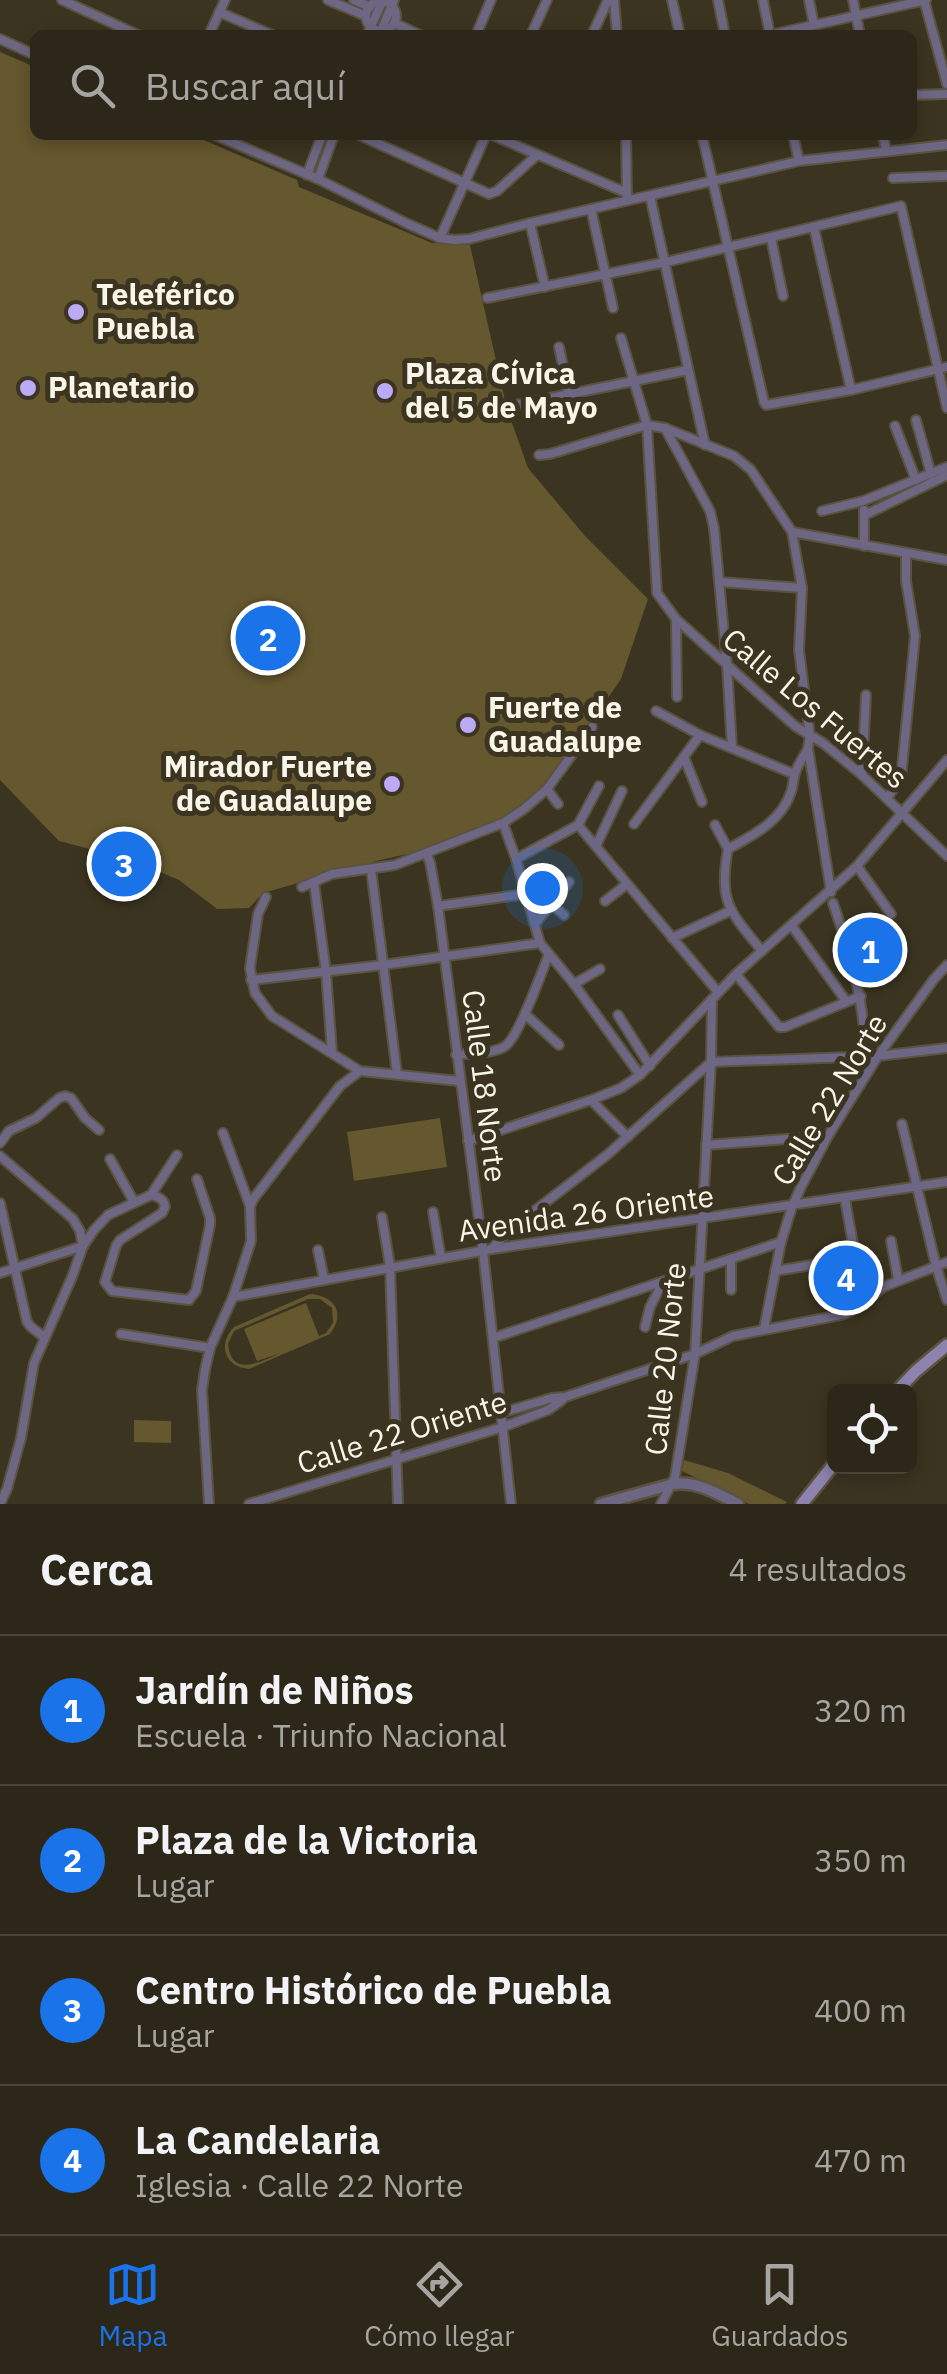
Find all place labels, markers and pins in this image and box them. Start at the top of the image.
place label: Teleférico Puebla [96,274,235,347]
marker: Teleférico Puebla [65,301,87,323]
place label: Plaza Cívica del 5 de Mayo [405,353,598,426]
place label: Planetario [48,367,195,406]
marker: Planetario [17,377,39,399]
marker: Plaza Cívica del 5 de Mayo [374,380,396,402]
pin: 2 [236,600,300,676]
place label: Fuerte de Guadalupe [488,687,642,760]
marker: Fuerte de Guadalupe [457,714,479,736]
place label: Mirador Fuerte de Guadalupe [164,746,372,819]
marker: Mirador Fuerte de Guadalupe [381,773,403,795]
pin: 3 [92,826,156,902]
pin: 1 [838,912,902,988]
pin: 4 [814,1240,878,1316]

